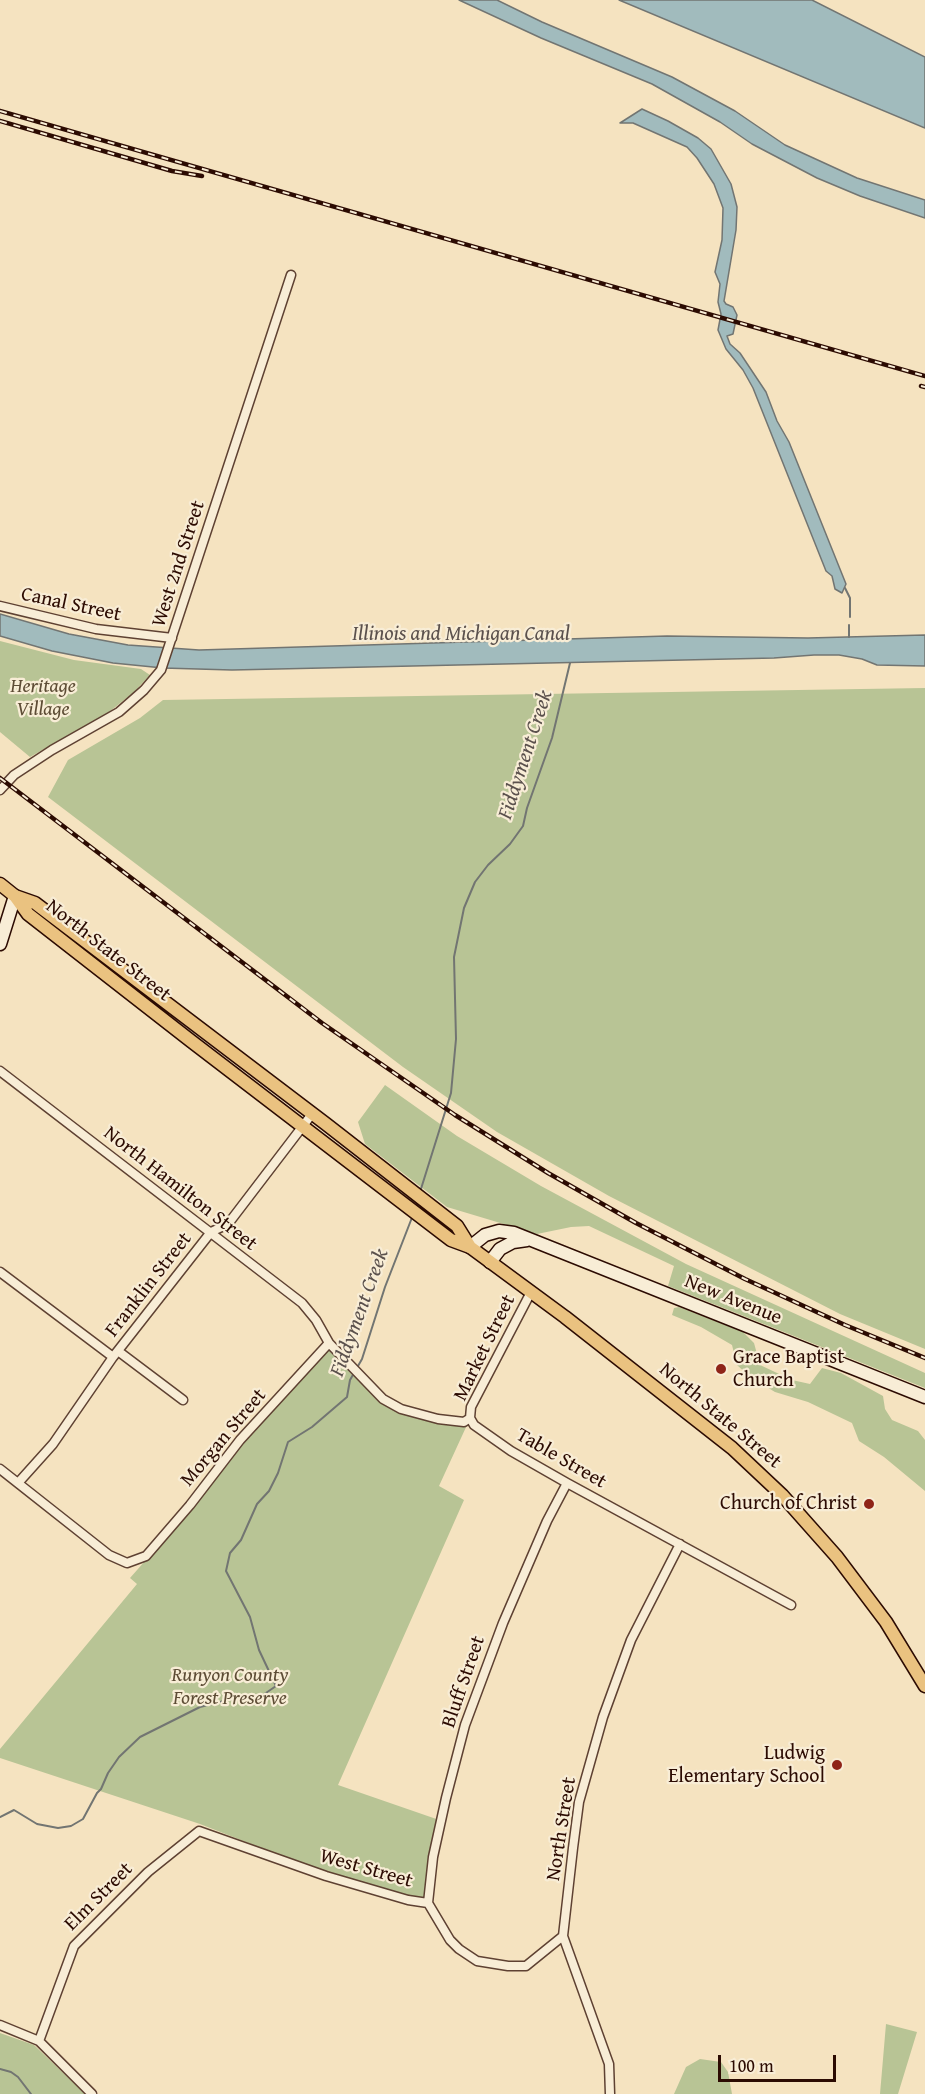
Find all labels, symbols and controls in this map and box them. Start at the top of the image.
street label: West 2nd Street [147,498,211,630]
street label: Canal Street [19,583,123,627]
water label: Illinois and Michigan Canal [352,622,570,648]
park label: Heritage Village [10,675,76,722]
water label: Fiddyment Creek [493,687,559,823]
street label: North State Street [41,895,175,1007]
street label: North Hamilton Street [99,1122,261,1256]
street label: Franklin Street [101,1228,197,1342]
water label: Fiddyment Creek [325,1246,395,1380]
street label: New Avenue [681,1270,785,1330]
street label: Market Street [449,1291,521,1405]
place label: Grace Baptist Church [733,1346,844,1393]
street label: North State Street [654,1358,786,1474]
marker: Grace Baptist Church [714,1362,728,1376]
street label: Morgan Street [176,1384,272,1492]
street label: Table Street [512,1424,610,1494]
place label: Church of Christ [720,1492,857,1516]
marker: Church of Christ [862,1497,876,1511]
street label: Bluff Street [437,1633,491,1731]
park label: Runyon County Forest Preserve [172,1664,288,1711]
place label: Ludwig Elementary School [668,1742,825,1789]
marker: Ludwig Elementary School [830,1758,844,1772]
street label: North Street [542,1775,582,1883]
street label: West Street [317,1844,415,1894]
street label: Elm Street [60,1858,138,1936]
scale bar [721,2043,840,2081]
text: 100 m [729,2052,774,2079]

